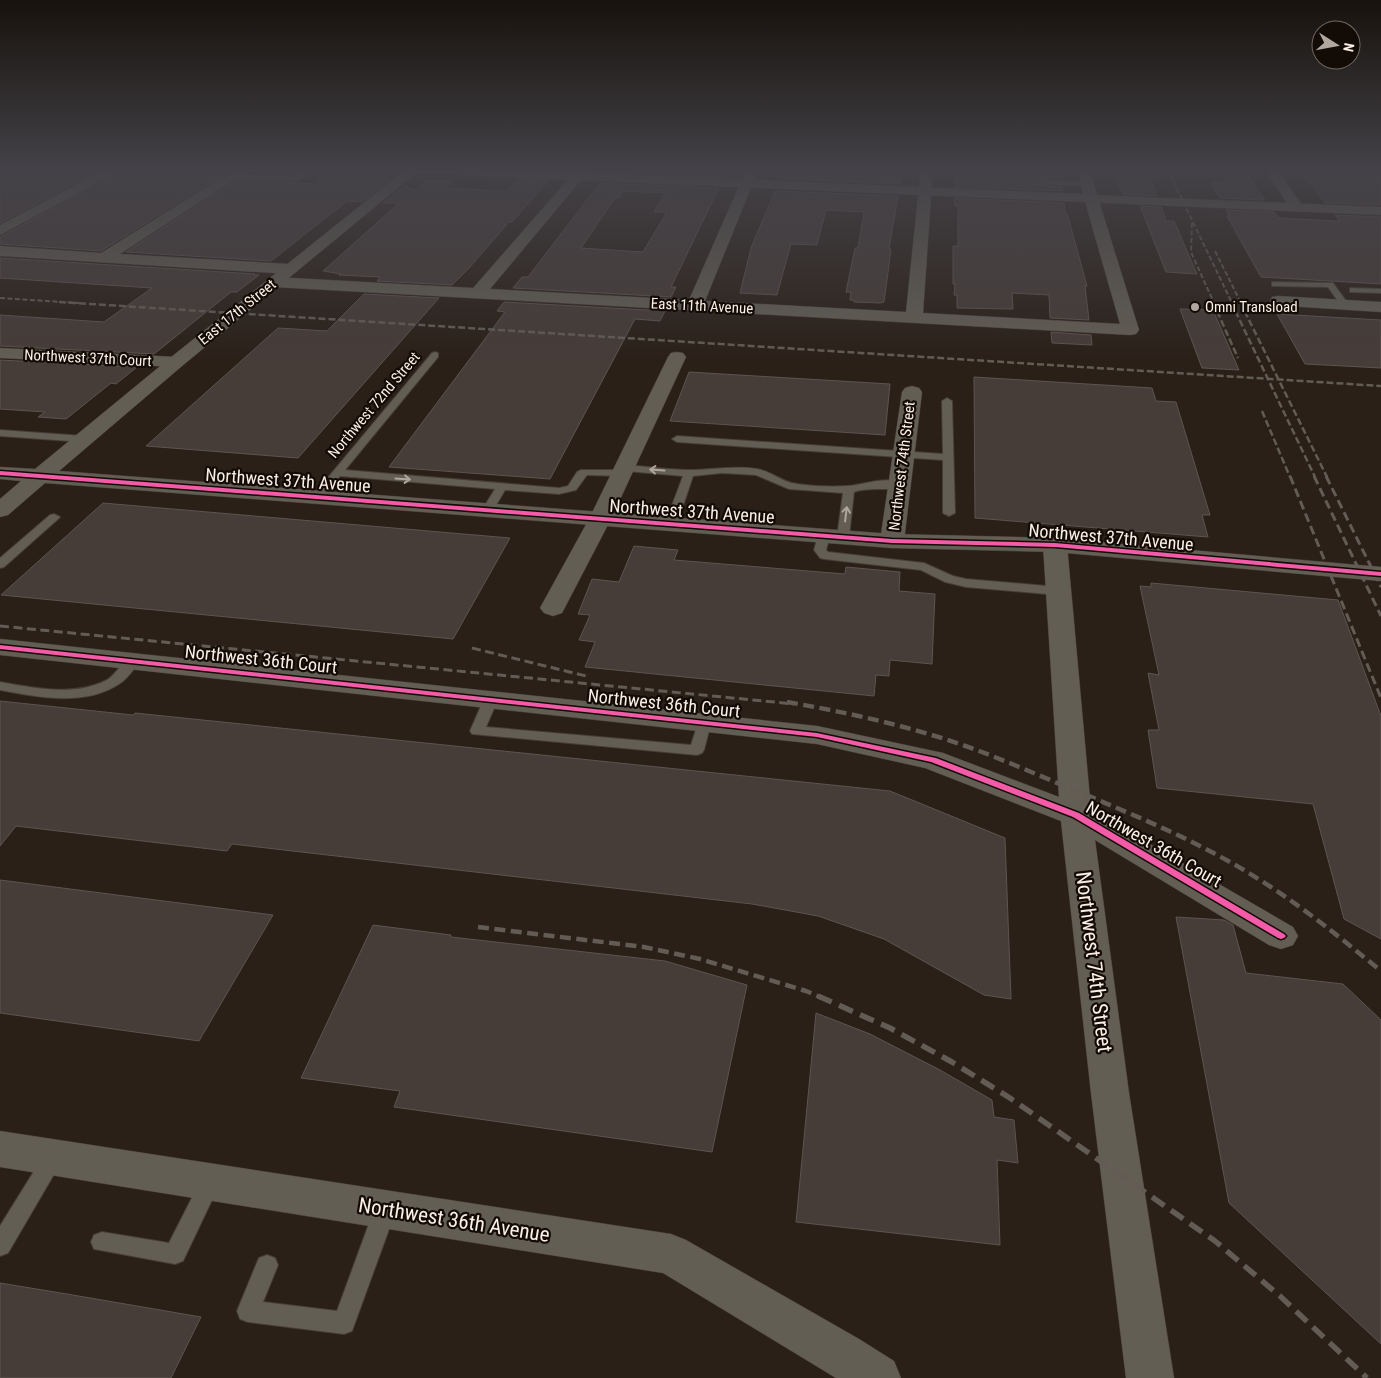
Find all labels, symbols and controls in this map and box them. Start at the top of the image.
north arrow [1311,20,1361,70]
text: N [1340,42,1357,53]
street label: East 17th Street [195,275,279,349]
street label: East 11th Avenue [650,294,754,318]
place label: Omni Transload [1205,298,1298,316]
marker: Omni Transload [1189,301,1201,313]
street label: Northwest 37th Court [24,346,152,370]
street label: Northwest 72nd Street [324,348,424,462]
street label: Northwest 74th Street [885,400,919,532]
street label: Northwest 37th Avenue [205,464,371,496]
one-way arrow [649,466,665,475]
one-way arrow [394,474,410,483]
street label: Northwest 37th Avenue [609,495,775,527]
one-way arrow [841,506,851,522]
street label: Northwest 37th Avenue [1028,519,1194,555]
street label: Northwest 36th Court [184,641,338,677]
street label: Northwest 36th Court [587,685,741,721]
street label: Northwest 36th Court [1082,797,1226,891]
street label: Northwest 74th Street [1071,870,1117,1054]
street label: Northwest 36th Avenue [357,1193,551,1247]

